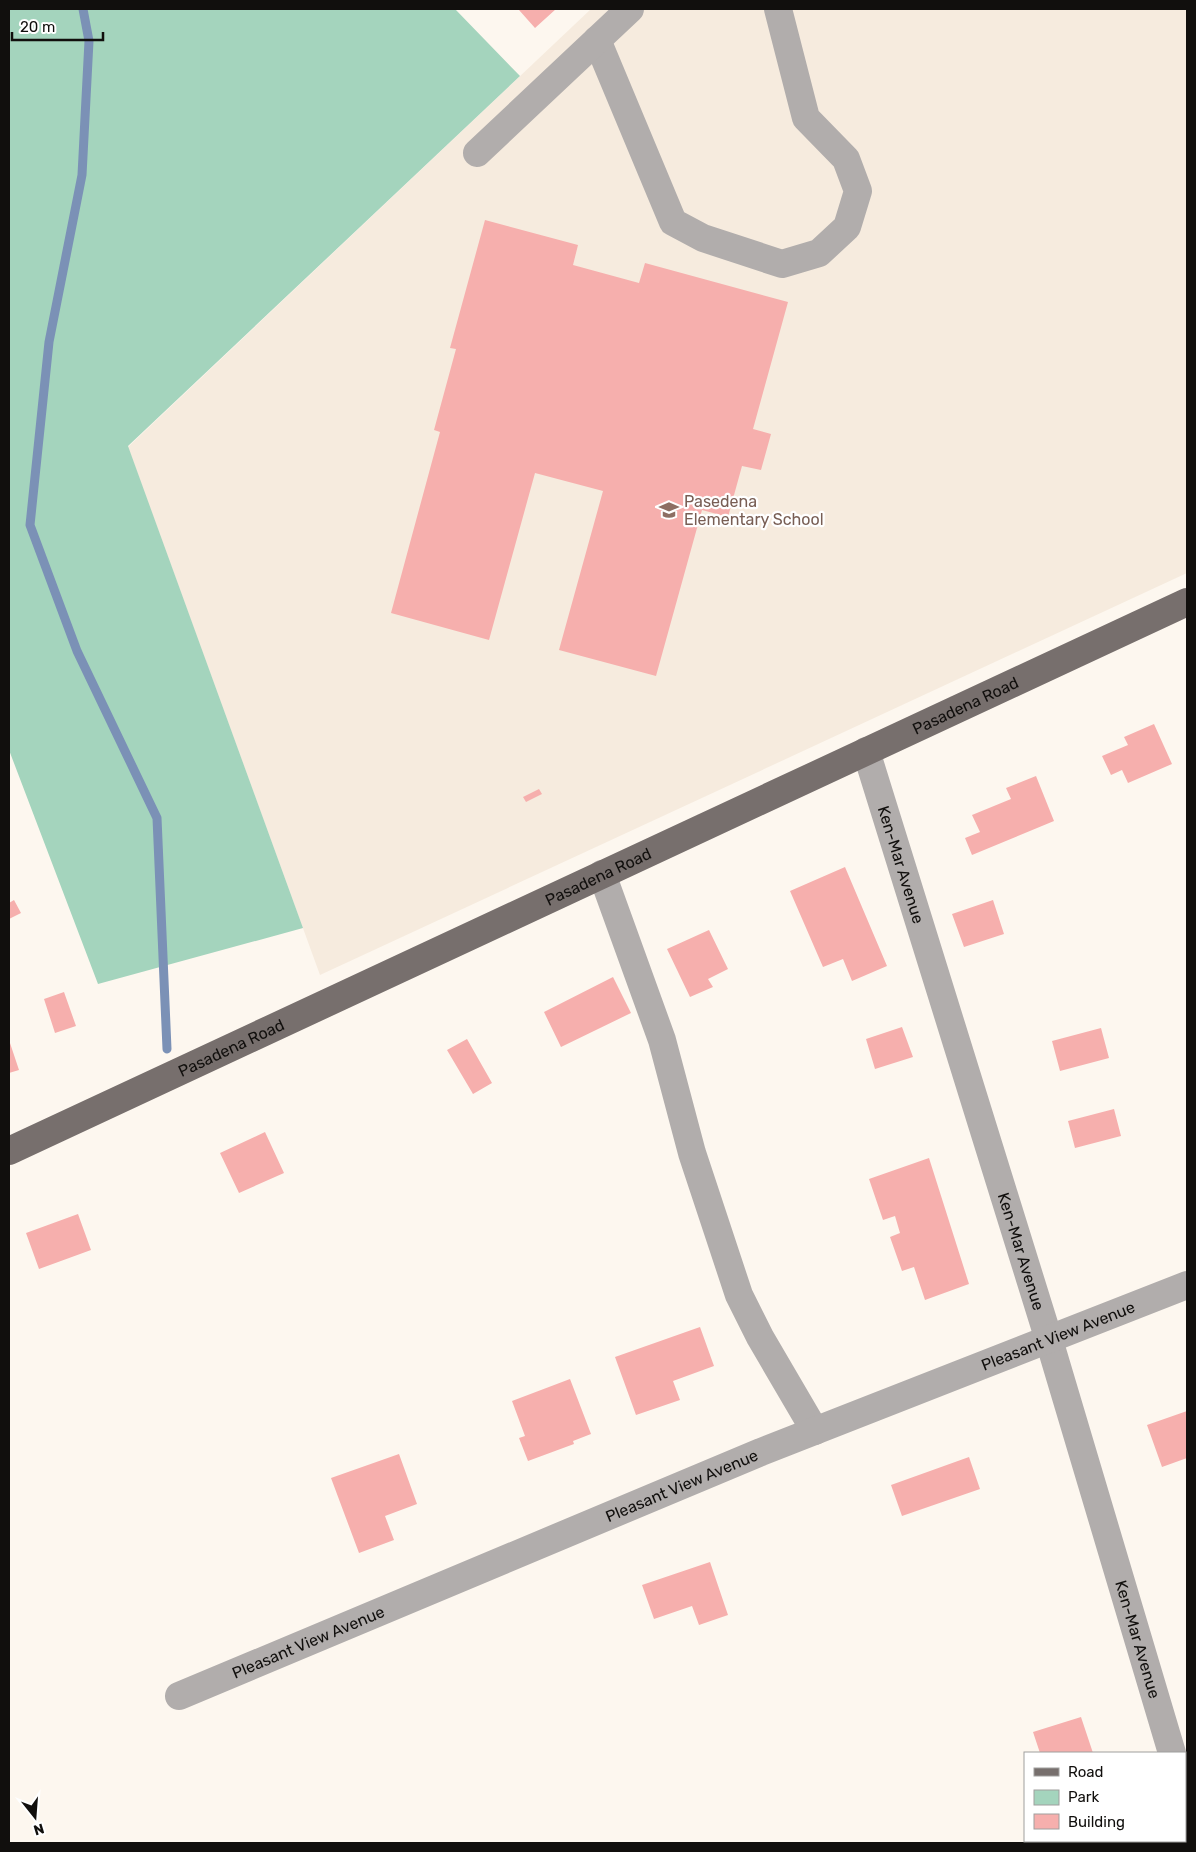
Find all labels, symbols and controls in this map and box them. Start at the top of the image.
scale bar [12,10,104,42]
text: 20 m [20,18,55,36]
place label: Pasedena Elementary School [684,492,824,529]
school or university icon: Pasedena Elementary School [658,499,680,521]
street label: Pasadena Road [909,673,1022,739]
street label: Ken-Mar Avenue [874,804,928,926]
street label: Pasadena Road [542,844,654,910]
street label: Pasadena Road [175,1015,287,1081]
street label: Ken-Mar Avenue [994,1190,1048,1313]
street label: Pleasant View Avenue [979,1297,1138,1375]
street label: Pleasant View Avenue [603,1445,761,1526]
street label: Ken-Mar Avenue [1111,1578,1164,1701]
street label: Pleasant View Avenue [229,1602,387,1683]
legend [1024,1752,1186,1842]
text: Road [1068,1763,1104,1781]
text: Park [1068,1788,1099,1806]
north arrow [10,1792,60,1842]
text: Building [1068,1813,1125,1831]
text: N [31,1819,46,1839]

